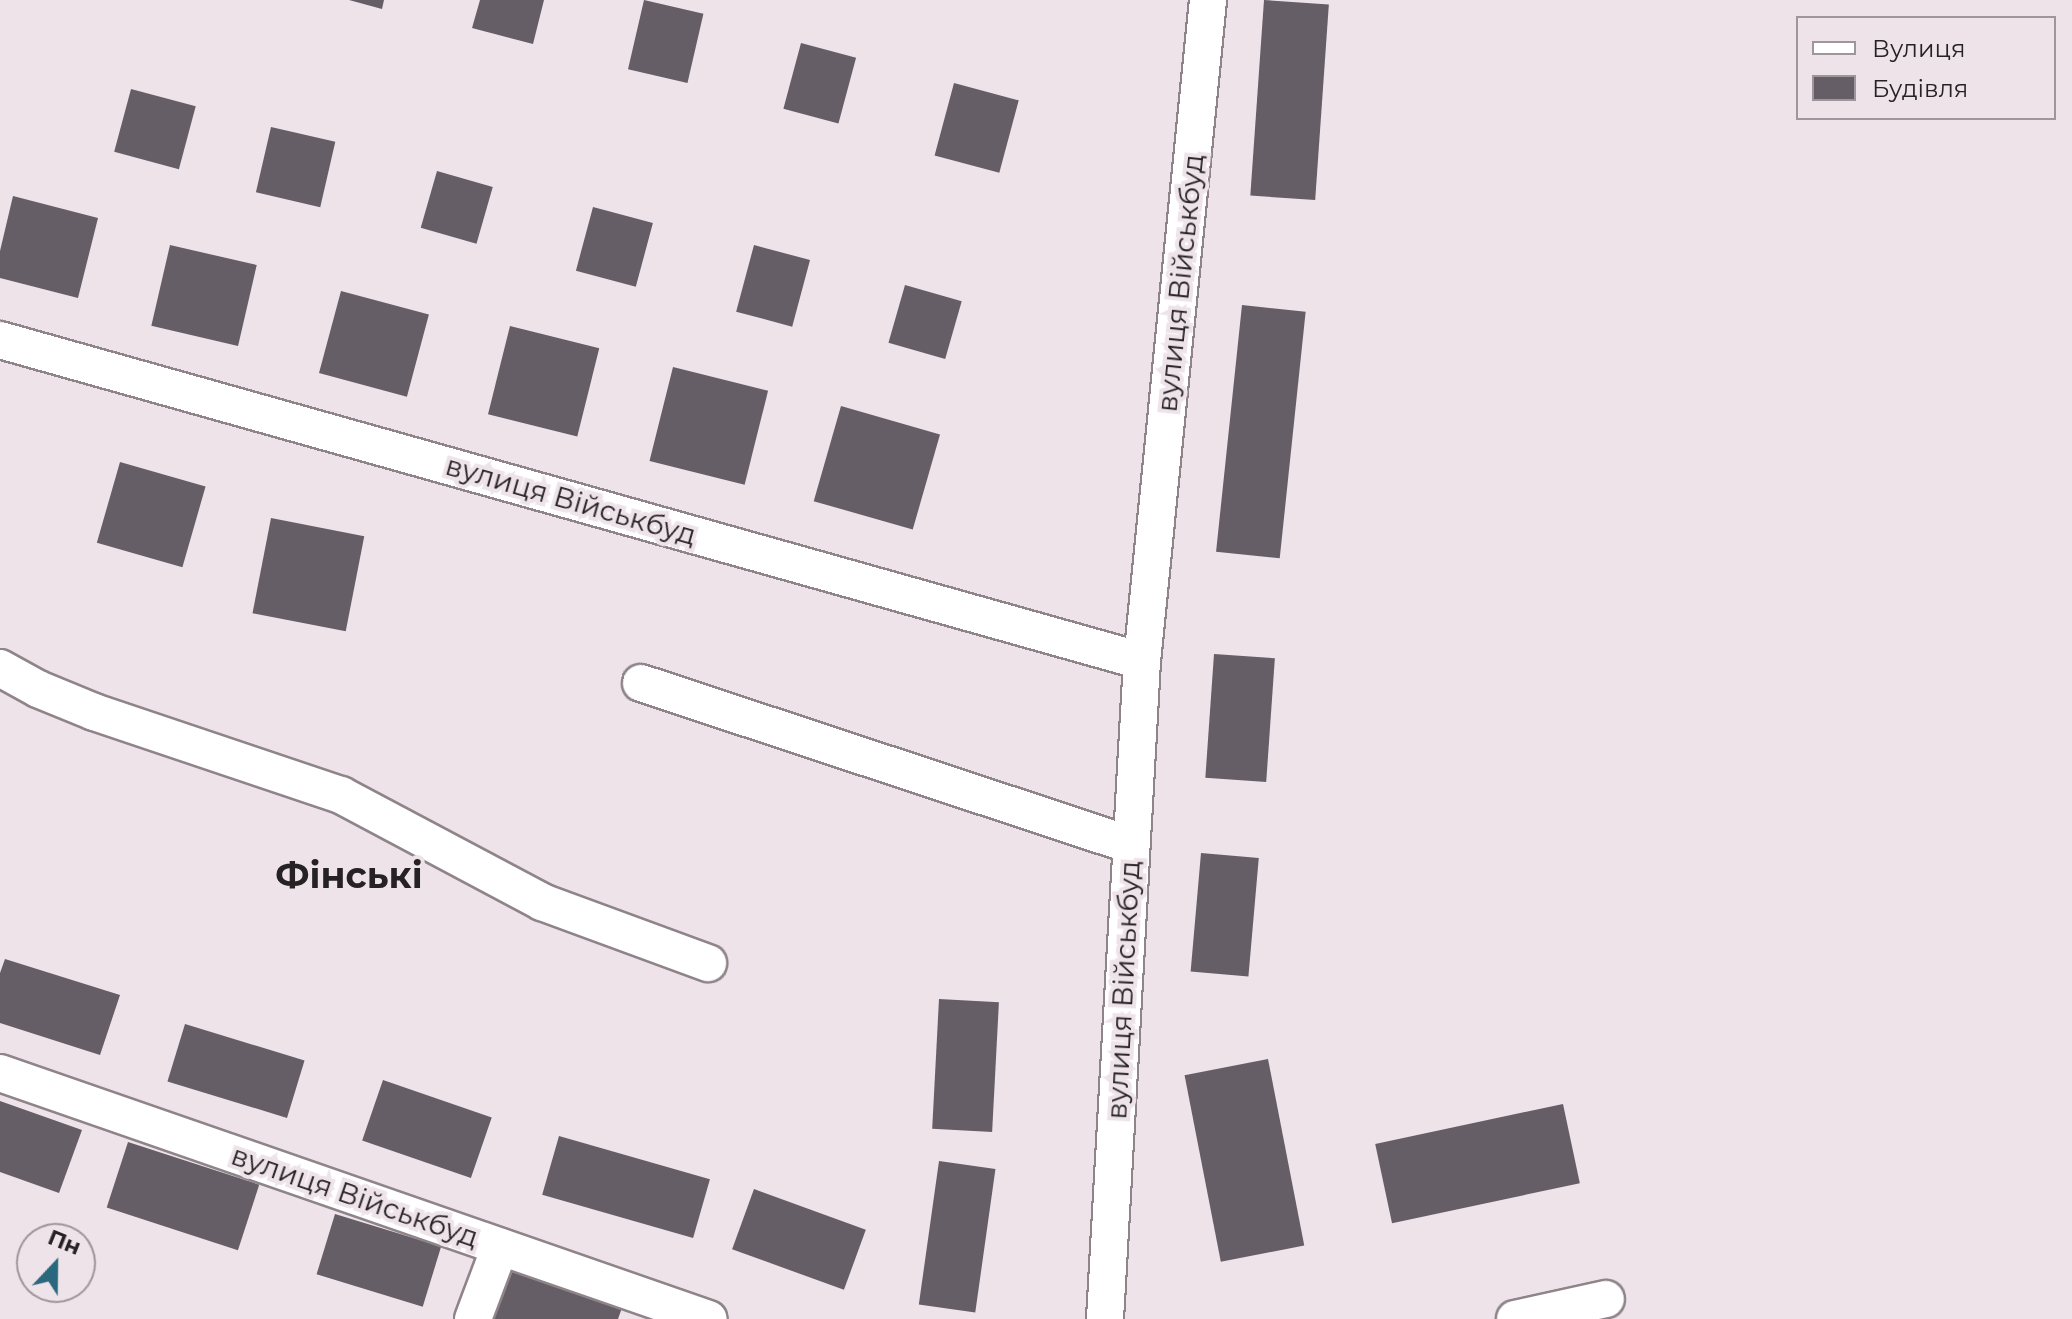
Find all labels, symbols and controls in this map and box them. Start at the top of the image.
legend [1796,16,2056,120]
text: Вулиця [1872,34,1965,63]
text: Будівля [1872,74,1968,103]
street label: вулиця Військбуд [1150,152,1210,414]
street label: вулиця Військбуд [442,448,700,552]
district label: Фінські [275,854,423,898]
street label: вулиця Військбуд [1099,860,1147,1120]
street label: вулиця Військбуд [227,1138,483,1254]
north arrow [16,1223,96,1303]
text: Пн [44,1223,85,1261]

